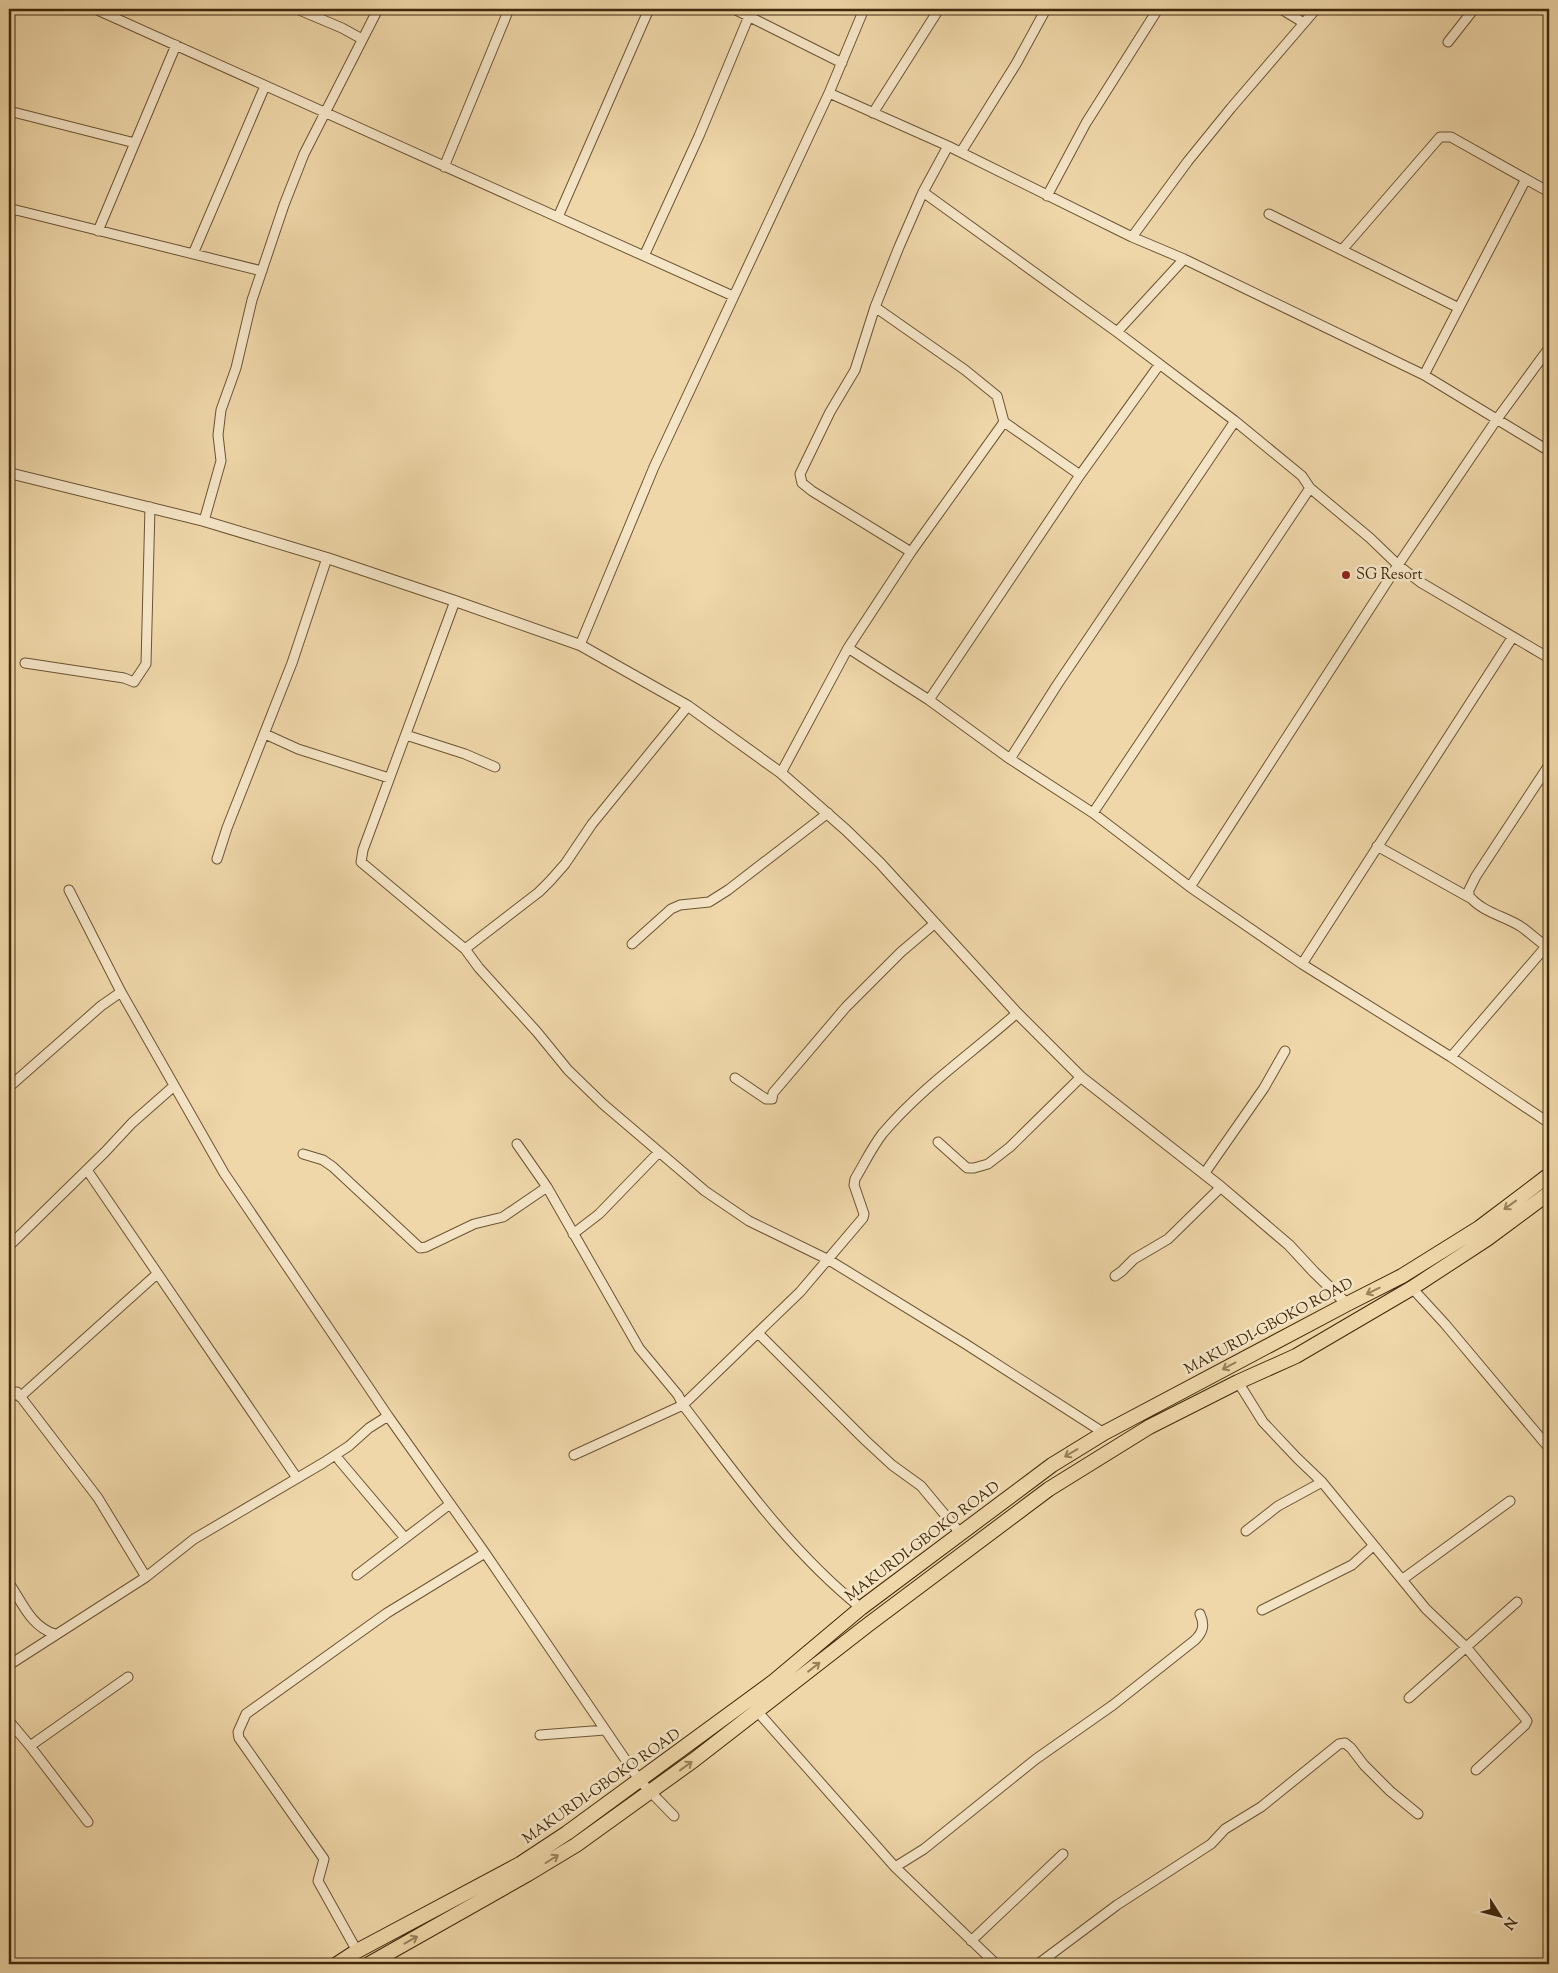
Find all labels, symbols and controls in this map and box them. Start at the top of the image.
place label: SG Resort [1356,565,1423,586]
marker: SG Resort [1340,569,1352,581]
one-way arrow [1504,1200,1518,1210]
street label: MAKURDI-GBOKO ROAD [1181,1273,1357,1381]
one-way arrow [1366,1287,1381,1296]
one-way arrow [1222,1362,1237,1371]
one-way arrow [1065,1449,1079,1459]
street label: MAKURDI-GBOKO ROAD [841,1477,1005,1607]
one-way arrow [807,1661,820,1672]
street label: MAKURDI-GBOKO ROAD [519,1724,685,1850]
one-way arrow [678,1761,692,1772]
one-way arrow [545,1854,559,1864]
north arrow [1476,1890,1526,1940]
text: N [1498,1912,1520,1933]
one-way arrow [404,1935,418,1945]

